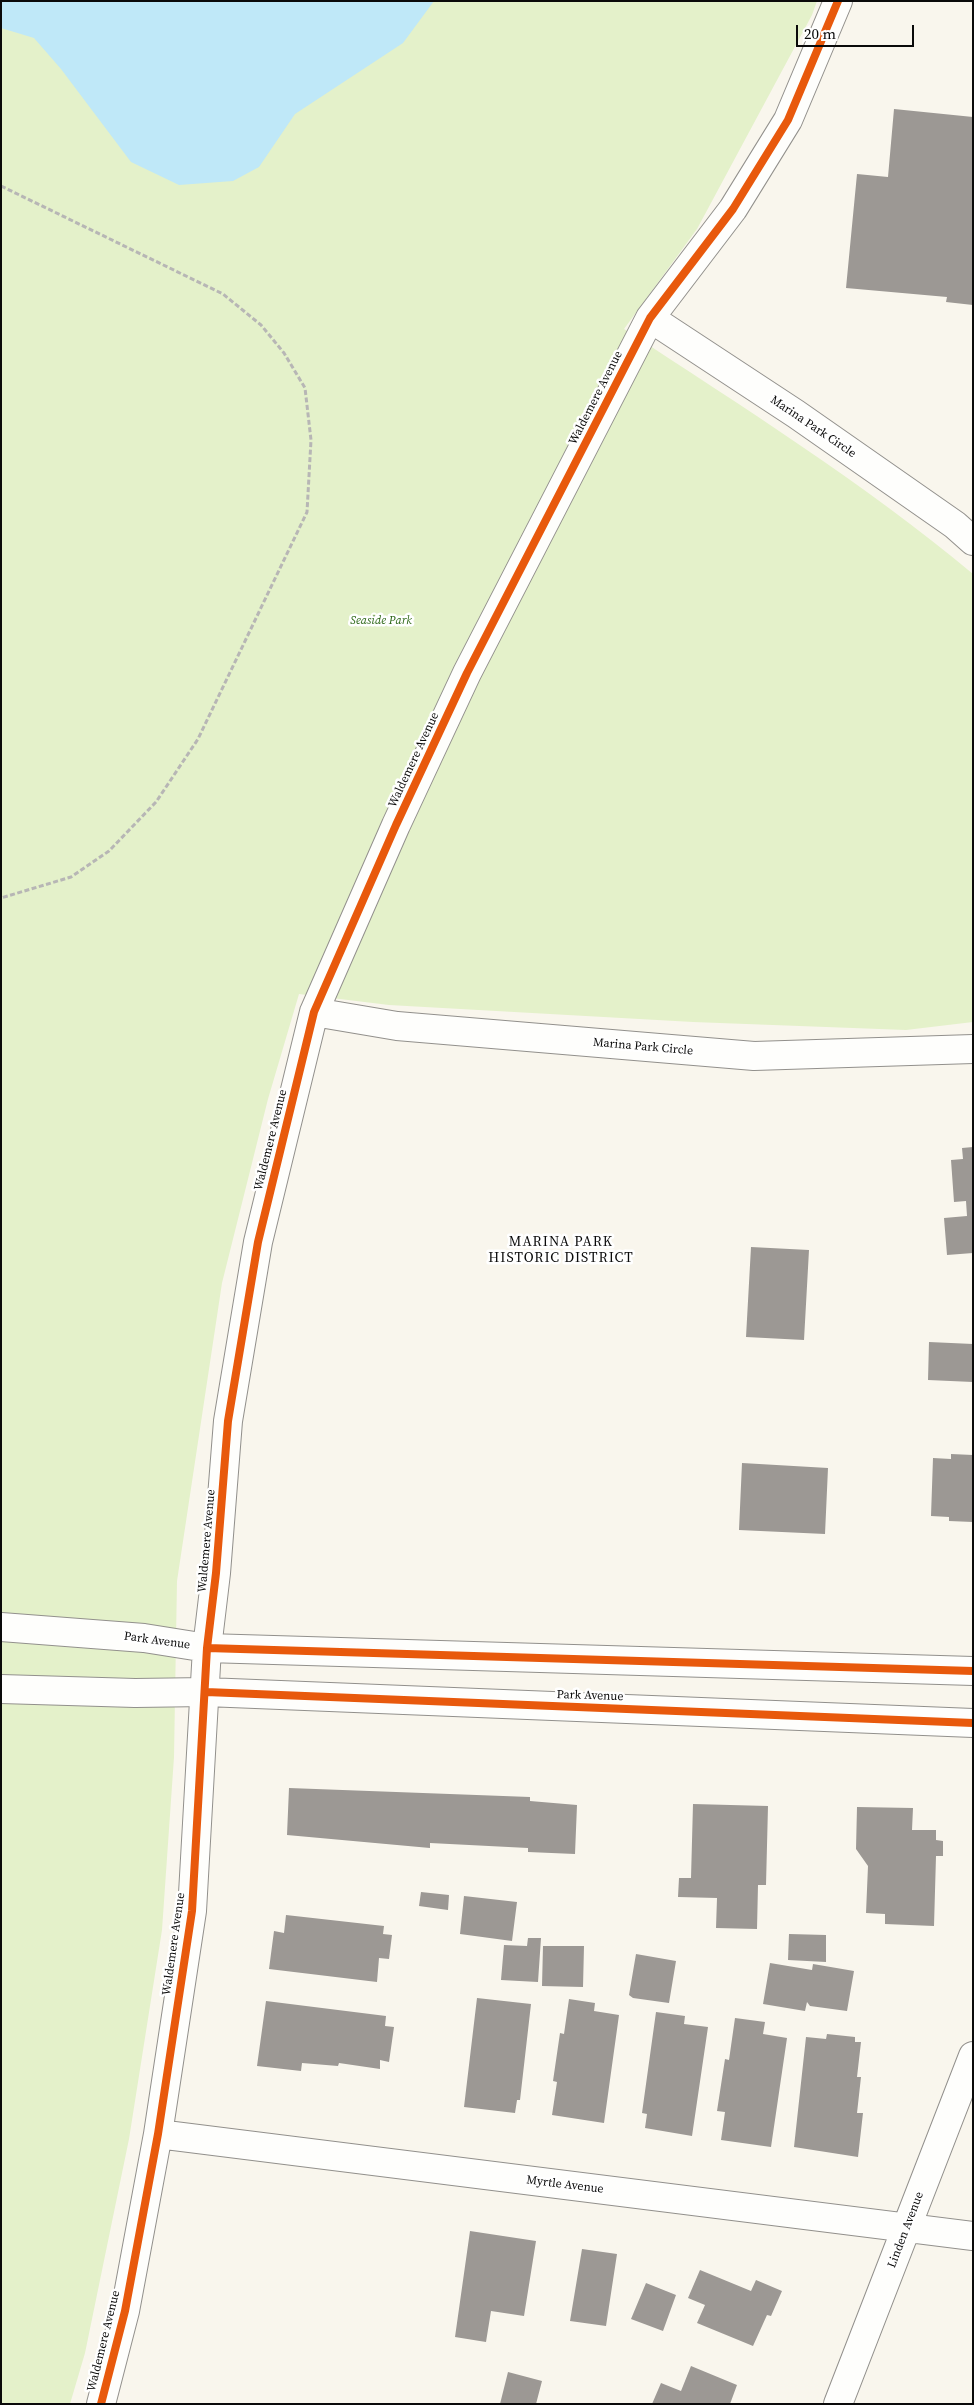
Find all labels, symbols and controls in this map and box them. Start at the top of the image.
scale bar [799,15,916,47]
text: 20 m [804,23,836,44]
street label: Waldemere Avenue [566,349,626,447]
street label: Marina Park Circle [767,393,859,461]
park label: Seaside Park [350,614,412,628]
street label: Waldemere Avenue [386,710,442,810]
street label: Marina Park Circle [592,1035,694,1059]
street label: Waldemere Avenue [251,1088,291,1192]
district label: MARINA PARK HISTORIC DISTRICT [486,1234,636,1266]
street label: Waldemere Avenue [195,1489,219,1593]
street label: Park Avenue [123,1629,191,1653]
street label: Park Avenue [556,1688,624,1704]
street label: Waldemere Avenue [160,1892,188,1996]
street label: Myrtle Avenue [526,2173,604,2197]
street label: Linden Avenue [885,2190,927,2270]
street label: Waldemere Avenue [84,2289,124,2393]

